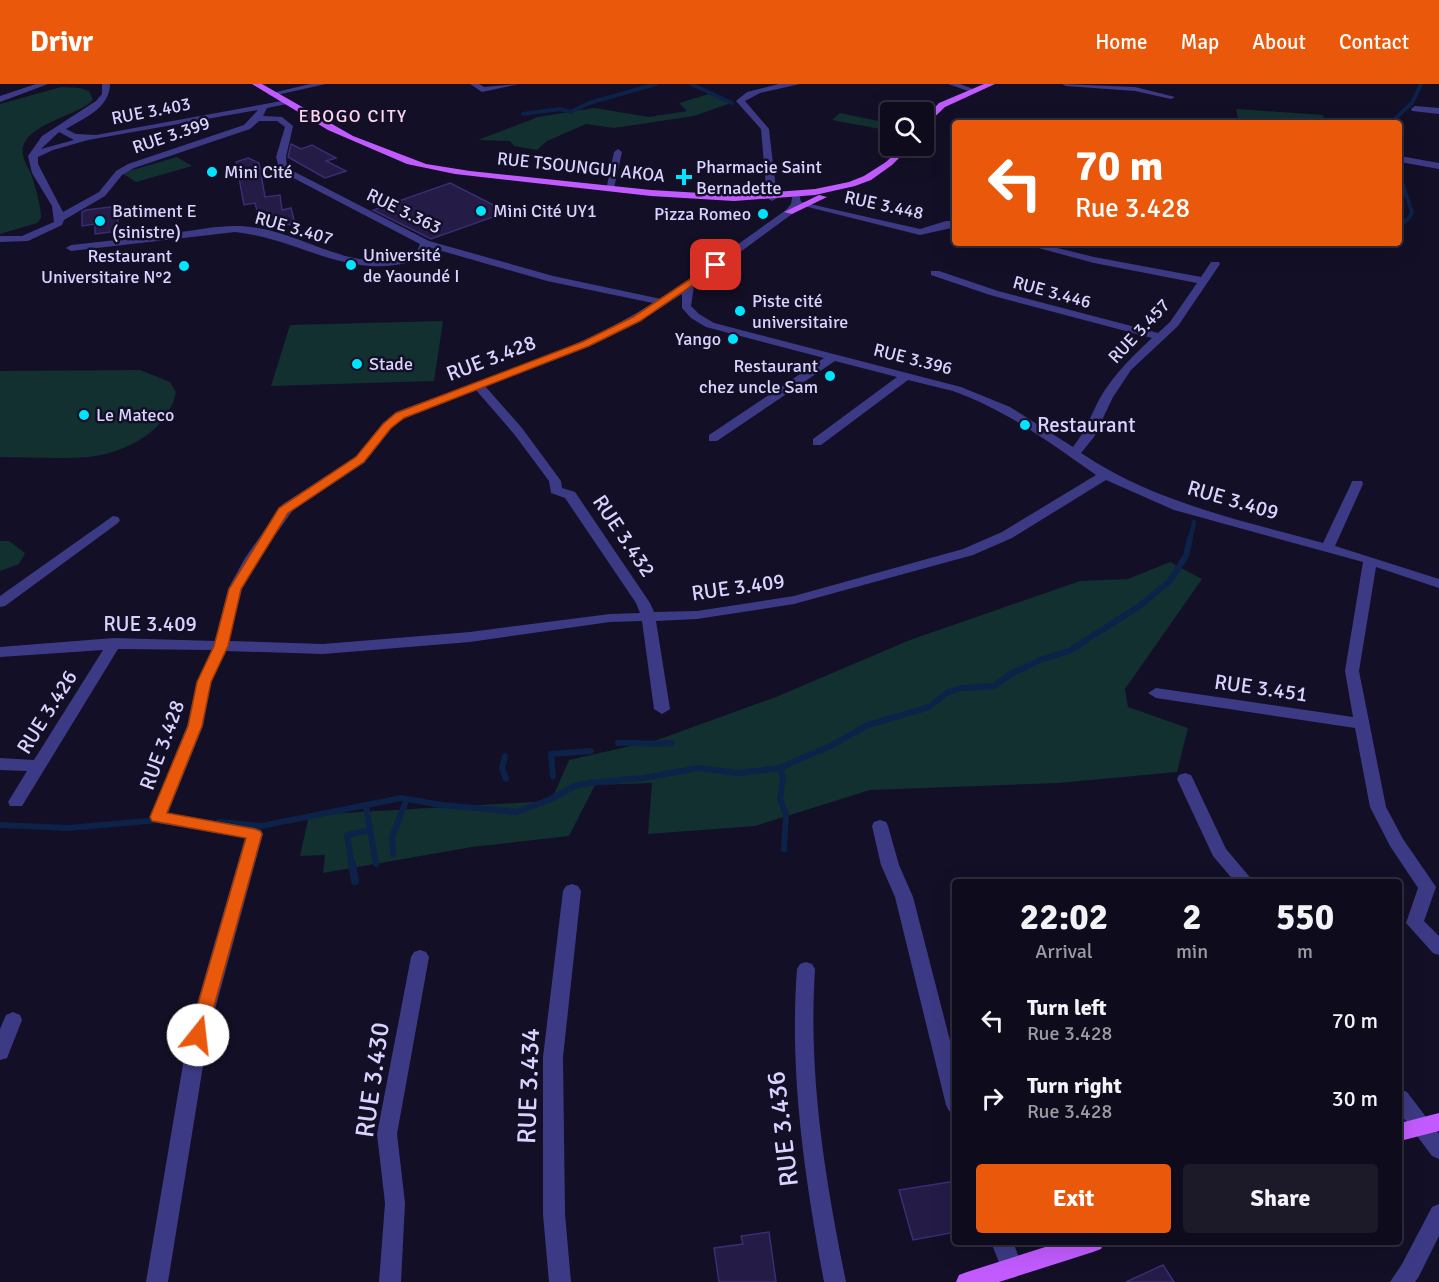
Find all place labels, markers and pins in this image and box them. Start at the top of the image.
place label: Pharmacie Saint Bernadette [696,156,822,199]
place label: Mini Cité [224,161,293,183]
marker: Mini Cité [205,165,219,179]
marker: Pharmacie Saint Bernadette [677,170,691,184]
place label: Batiment E (sinistre) [112,200,197,243]
place label: Mini Cité UY1 [493,200,597,222]
place label: Pizza Romeo [654,203,751,225]
marker: Mini Cité UY1 [474,204,488,218]
marker: Pizza Romeo [756,207,770,221]
marker: Batiment E (sinistre) [93,214,107,228]
pin [690,239,741,290]
place label: Université de Yaoundé I [363,244,460,287]
place label: Restaurant Universitaire N°2 [41,245,172,288]
marker: Université de Yaoundé I [344,258,358,272]
marker: Restaurant Universitaire N°2 [177,259,191,273]
place label: Piste cité universitaire [752,290,848,333]
marker: Piste cité universitaire [733,304,747,318]
place label: Yango [675,328,721,350]
marker: Yango [726,332,740,346]
place label: Stade [369,353,413,375]
place label: Restaurant chez uncle Sam [699,355,818,398]
marker: Stade [350,357,364,371]
marker: Restaurant chez uncle Sam [823,369,837,383]
place label: Le Mateco [96,404,174,426]
marker: Le Mateco [77,408,91,422]
place label: Restaurant [1037,412,1136,438]
marker: Restaurant [1018,418,1032,432]

